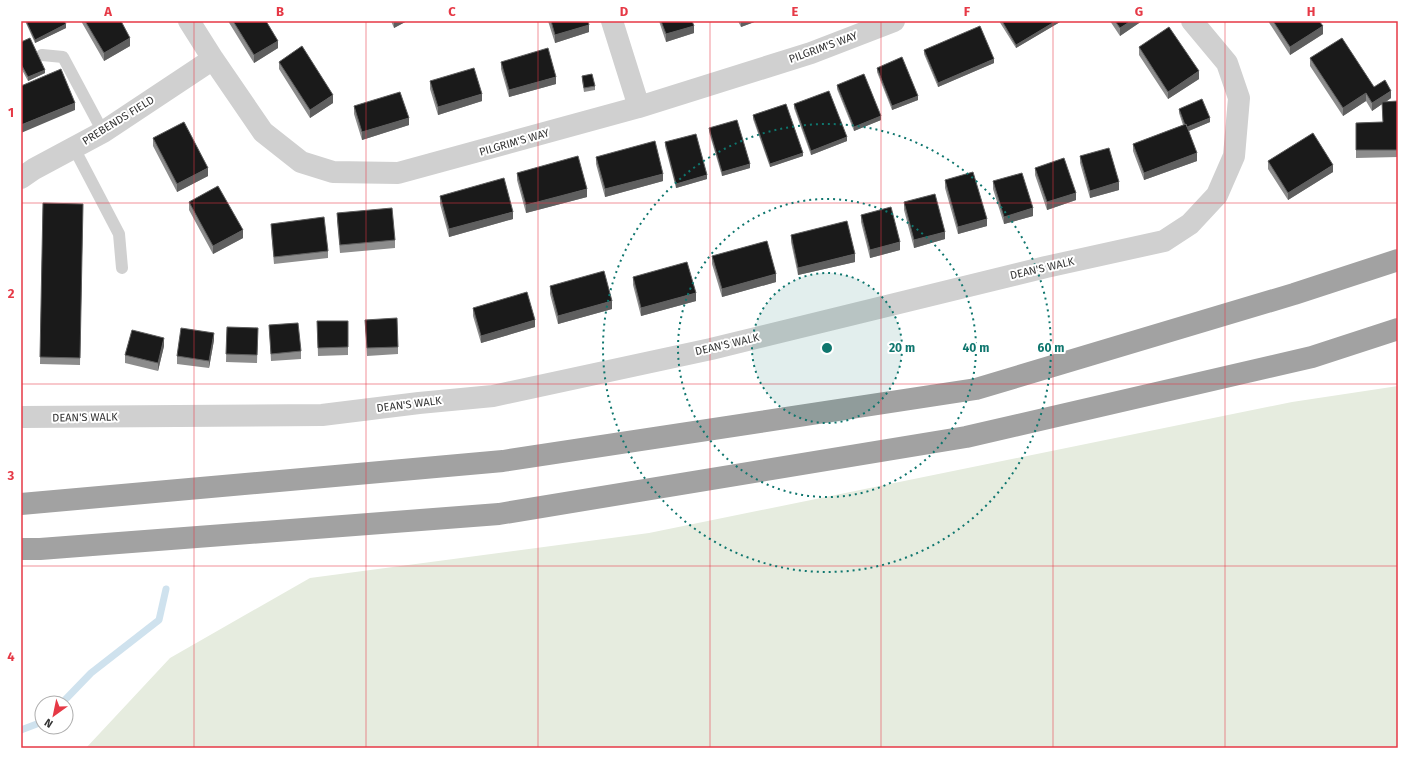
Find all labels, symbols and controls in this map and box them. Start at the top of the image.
text: A [103,4,112,19]
text: B [276,4,284,19]
text: C [448,4,456,19]
text: D [620,4,629,19]
text: E [792,4,799,19]
text: F [964,4,971,19]
text: G [1135,4,1143,19]
text: H [1307,4,1315,19]
street label: PILGRIM'S WAY [787,29,859,66]
street label: PREBENDS FIELD [80,93,157,148]
text: 1 [8,105,14,120]
street label: PILGRIM'S WAY [478,126,551,159]
street label: DEAN'S WALK [1009,255,1076,282]
text: 2 [8,286,15,301]
street label: DEAN'S WALK [694,331,761,358]
centre of rings [820,341,834,355]
text: 20 m [889,341,915,355]
text: 40 m [963,341,989,355]
text: 60 m [1038,341,1064,355]
street label: DEAN'S WALK [376,394,443,415]
street label: DEAN'S WALK [52,410,118,425]
text: 3 [7,468,15,483]
text: 4 [7,649,15,664]
north arrow [34,695,74,735]
text: N [42,716,55,730]

